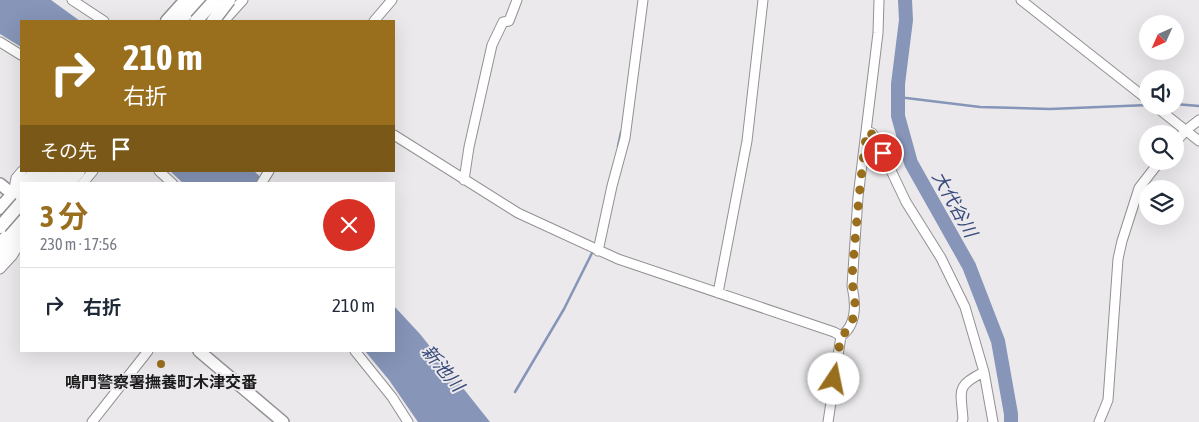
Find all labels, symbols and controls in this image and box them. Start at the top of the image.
north arrow [1139,15,1184,60]
map controls [1139,15,1184,225]
text: 210 m [123,37,202,77]
icon: right [40,40,105,105]
button: sound [1139,70,1184,115]
text: 右折 [123,83,167,109]
button: search [1139,125,1184,170]
pin [862,132,904,174]
icon: arrive [107,135,135,163]
icon: arrive [869,139,897,167]
text: その先 [40,140,97,162]
water label: 大代谷川 [928,167,983,242]
button: layers [1139,180,1184,225]
text: 3 分 [40,199,88,233]
button: close [323,199,375,251]
text: 230 m · 17:56 [40,235,117,253]
icon: right [40,291,68,319]
text: 210 m [332,294,375,316]
text: 右折 [83,296,121,318]
water label: 新池川 [418,341,470,397]
position arrow [807,352,859,404]
marker: 鳴門警察署撫養町木津交番 [155,358,167,370]
place label: 鳴門警察署撫養町木津交番 [65,373,257,391]

